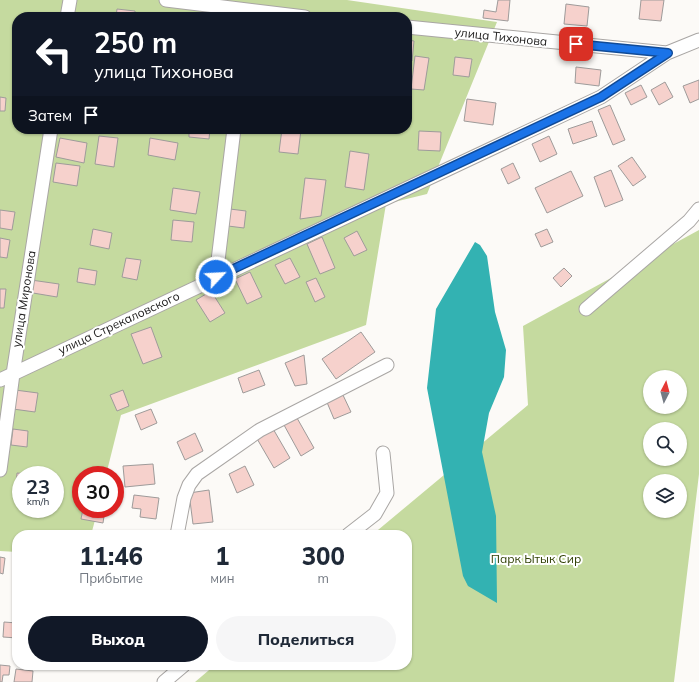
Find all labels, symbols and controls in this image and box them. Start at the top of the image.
street label: улица Тихонова [454,24,548,49]
text: 250 m [94,25,177,60]
pin [559,27,593,61]
icon: left [28,28,80,80]
icon: arrive [565,33,587,55]
text: улица Тихонова [94,60,234,83]
icon: arrive [80,104,102,126]
text: Затем [28,106,72,125]
street label: улица Миронова [8,249,39,348]
position arrow [195,256,237,298]
street label: улица Стрекаловского [56,288,182,357]
north arrow [643,370,687,414]
map controls [643,370,687,518]
button: search [643,422,687,466]
speed limit sign: 30 [72,466,124,518]
text: 23 [26,474,50,499]
button: layers [643,474,687,518]
text: km/h [27,495,49,508]
text: 11:46 [79,541,143,571]
text: 1 [215,541,230,571]
text: 300 [302,541,345,571]
park label: Парк Ытык Сир [491,551,581,566]
text: Прибытие [79,570,143,586]
text: мин [210,570,234,586]
text: m [318,570,329,586]
button: Выход [28,616,208,662]
button: Поделиться [216,616,396,662]

